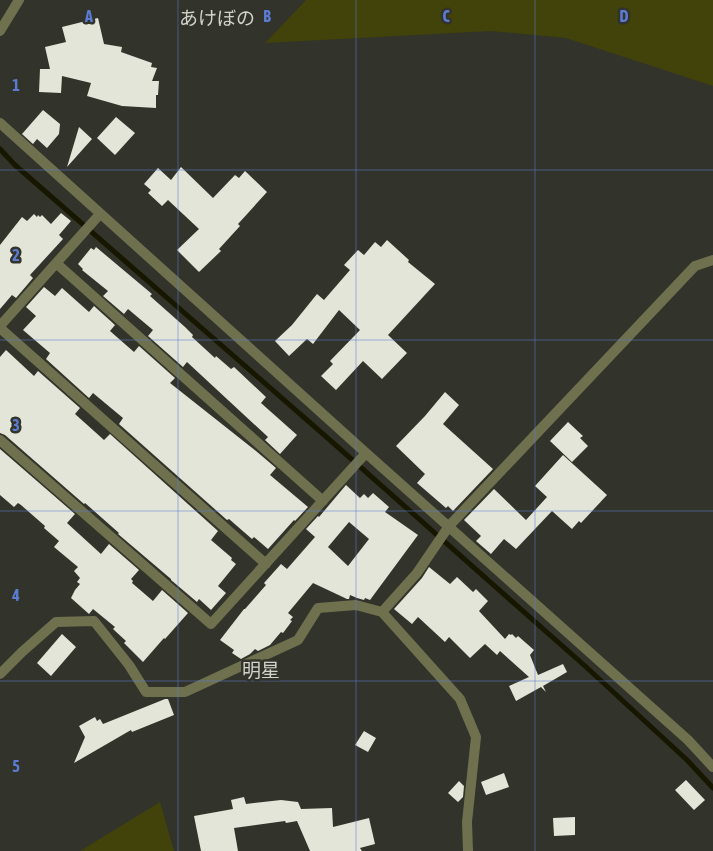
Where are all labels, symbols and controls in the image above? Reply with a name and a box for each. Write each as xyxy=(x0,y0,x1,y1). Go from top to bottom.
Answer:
text: A xyxy=(84,7,93,25)
district label: あけぼの xyxy=(179,7,255,29)
text: B xyxy=(263,7,271,25)
text: C xyxy=(442,7,450,25)
text: D xyxy=(620,7,629,25)
text: 1 xyxy=(12,76,20,94)
text: 2 xyxy=(12,246,20,264)
text: 3 xyxy=(12,416,20,434)
text: 4 xyxy=(11,586,20,604)
district label: 明星 xyxy=(242,659,280,681)
text: 5 xyxy=(12,757,20,775)

